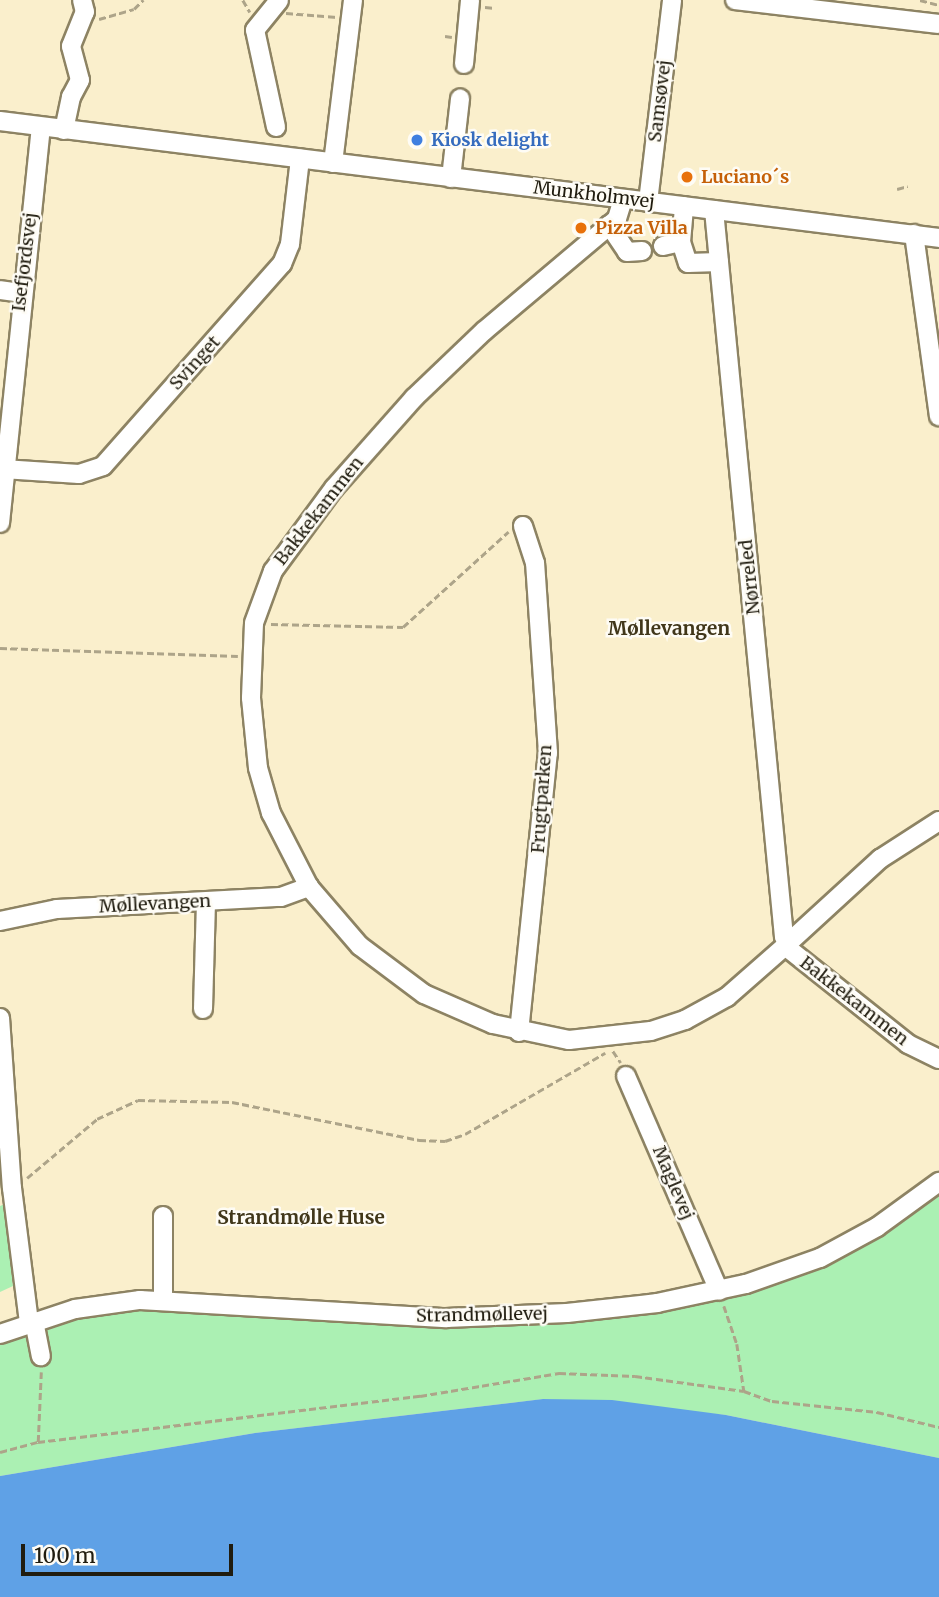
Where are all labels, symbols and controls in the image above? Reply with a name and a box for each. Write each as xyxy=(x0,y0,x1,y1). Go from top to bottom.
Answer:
street label: Samsøvej xyxy=(644,59,676,143)
place label: Kiosk delight xyxy=(431,129,549,151)
marker: Kiosk delight xyxy=(409,132,425,148)
place label: Luciano´s xyxy=(701,166,789,188)
marker: Luciano´s xyxy=(679,169,695,185)
street label: Munkholmvej xyxy=(532,177,656,213)
street label: Isefjordsvej xyxy=(8,211,42,313)
place label: Pizza Villa xyxy=(595,217,688,239)
marker: Pizza Villa xyxy=(573,220,589,236)
street label: Svinget xyxy=(165,332,225,394)
street label: Bakkekammen xyxy=(270,452,368,570)
street label: Nørreled xyxy=(735,538,765,616)
district label: Møllevangen xyxy=(608,618,730,640)
street label: Frugtparken xyxy=(527,744,557,854)
street label: Møllevangen xyxy=(98,890,212,918)
street label: Bakkekammen xyxy=(795,952,913,1050)
street label: Maglevej xyxy=(648,1143,698,1223)
district label: Strandmølle Huse xyxy=(217,1207,385,1229)
street label: Strandmøllevej xyxy=(416,1303,548,1327)
scale bar xyxy=(24,1530,236,1574)
text: 100 m xyxy=(34,1542,96,1569)

